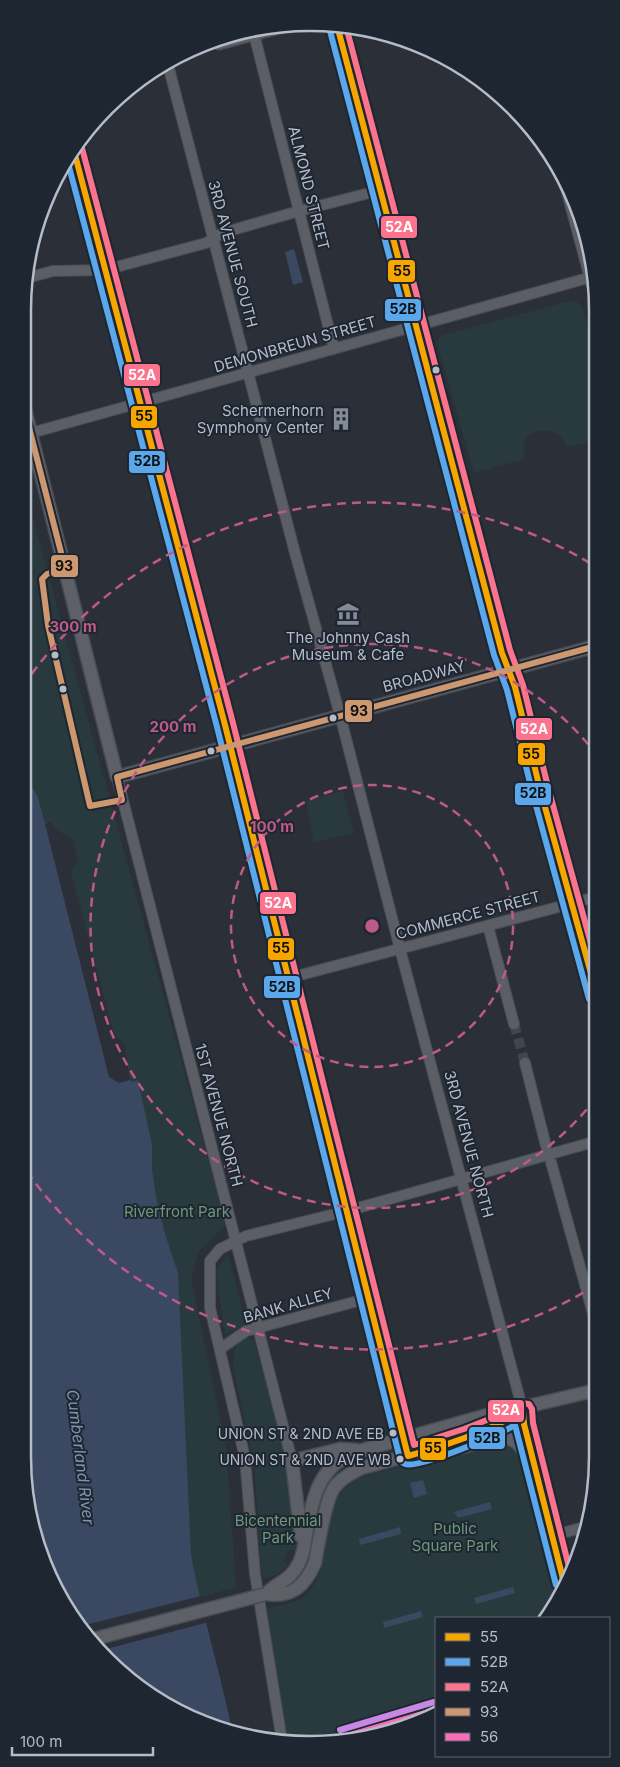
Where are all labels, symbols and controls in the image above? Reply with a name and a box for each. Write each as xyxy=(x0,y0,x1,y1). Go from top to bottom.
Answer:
street label: ALMOND STREET xyxy=(284,124,334,252)
street label: 3RD AVENUE SOUTH xyxy=(204,178,262,330)
line badge: 52A xyxy=(380,215,418,239)
text: 52A xyxy=(385,218,414,235)
line badge: 55 xyxy=(387,259,416,283)
text: 55 xyxy=(393,262,411,279)
line badge: 52B xyxy=(384,298,422,322)
text: 52B xyxy=(389,300,417,317)
street label: DEMONBREUN STREET xyxy=(212,312,378,376)
line badge: 52A xyxy=(123,363,161,387)
unlabelled marker xyxy=(431,365,441,375)
text: 52A xyxy=(128,366,157,383)
place label: Schermerhorn Symphony Center xyxy=(197,401,324,437)
line badge: 55 xyxy=(130,405,158,429)
building icon: Schermerhorn Symphony Center xyxy=(328,406,354,432)
text: 55 xyxy=(135,407,153,424)
line badge: 52B xyxy=(128,450,166,474)
text: 52B xyxy=(133,452,161,469)
line badge: 93 xyxy=(50,554,79,578)
text: 93 xyxy=(55,557,73,574)
museum icon: The Johnny Cash Museum & Cafe xyxy=(335,601,361,627)
text: 300 m xyxy=(49,617,97,636)
place label: The Johnny Cash Museum & Cafe xyxy=(286,628,410,664)
unlabelled marker xyxy=(50,650,60,660)
street label: BROADWAY xyxy=(381,656,467,696)
unlabelled marker xyxy=(58,684,68,694)
line badge: 93 xyxy=(344,699,373,723)
text: 93 xyxy=(350,702,368,719)
unlabelled marker xyxy=(328,713,338,723)
text: 200 m xyxy=(150,717,196,736)
line badge: 52A xyxy=(515,717,553,741)
text: 52A xyxy=(520,720,549,737)
line badge: 55 xyxy=(517,742,546,766)
text: 55 xyxy=(522,745,540,762)
unlabelled marker xyxy=(206,746,216,756)
line badge: 52B xyxy=(514,782,552,806)
text: 52B xyxy=(519,784,547,801)
text: 100 m xyxy=(250,817,294,836)
street label: COMMERCE STREET xyxy=(394,887,542,943)
line badge: 52A xyxy=(259,891,297,915)
text: 52A xyxy=(264,894,293,911)
centre of rings xyxy=(363,917,381,935)
line badge: 55 xyxy=(267,937,295,961)
text: 55 xyxy=(272,939,290,956)
line badge: 52B xyxy=(263,975,301,999)
text: 52B xyxy=(268,978,296,995)
street label: 1ST AVENUE NORTH xyxy=(191,1041,247,1189)
street label: 3RD AVENUE NORTH xyxy=(440,1068,498,1220)
park label: Riverfront Park xyxy=(124,1202,231,1221)
street label: BANK ALLEY xyxy=(241,1283,335,1327)
water label: Cumberland River xyxy=(63,1388,99,1527)
line badge: 52A xyxy=(487,1399,525,1423)
text: 52A xyxy=(492,1401,521,1418)
place label: UNION ST & 2ND AVE EB xyxy=(218,1425,384,1442)
line badge: 52B xyxy=(468,1426,506,1450)
marker: UNION ST & 2ND AVE EB xyxy=(388,1428,398,1438)
text: 52B xyxy=(473,1429,501,1446)
line badge: 55 xyxy=(419,1437,447,1461)
text: 55 xyxy=(424,1439,442,1456)
place label: UNION ST & 2ND AVE WB xyxy=(219,1451,391,1468)
marker: UNION ST & 2ND AVE WB xyxy=(395,1454,405,1464)
park label: Bicentennial Park xyxy=(235,1511,321,1547)
park label: Public Square Park xyxy=(412,1519,499,1555)
legend xyxy=(435,1617,610,1757)
text: 55 xyxy=(480,1627,498,1646)
text: 52B xyxy=(480,1652,508,1671)
text: 52A xyxy=(480,1677,509,1696)
text: 93 xyxy=(480,1702,499,1721)
scale bar xyxy=(12,1724,154,1756)
text: 56 xyxy=(480,1727,498,1746)
text: 100 m xyxy=(20,1732,62,1751)

